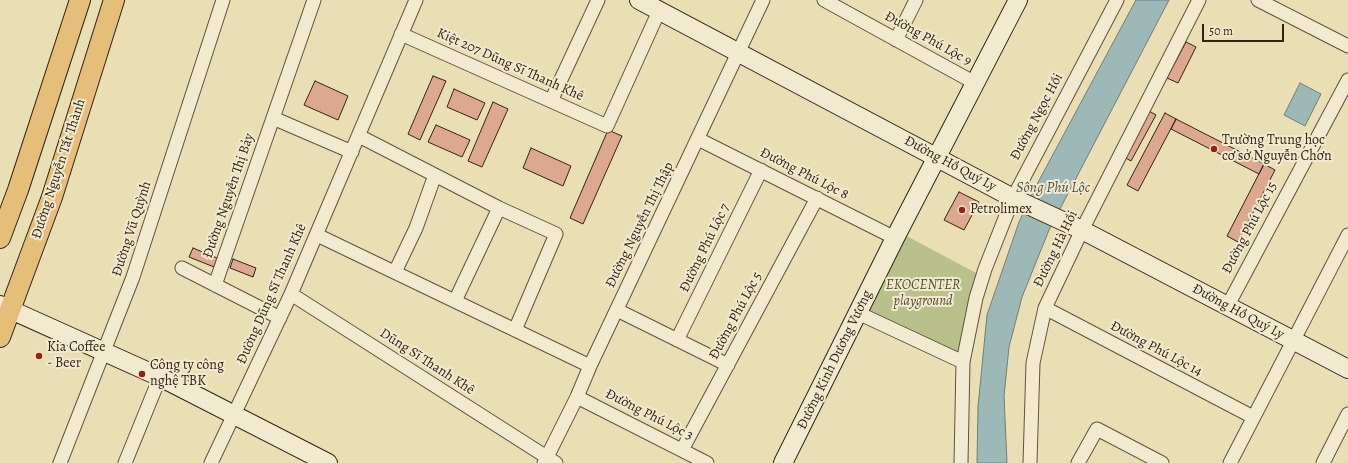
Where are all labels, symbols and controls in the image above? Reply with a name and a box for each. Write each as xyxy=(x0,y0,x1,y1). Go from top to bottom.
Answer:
street label: Đường Phú Lộc 9 xyxy=(881,8,975,70)
scale bar xyxy=(1204,16,1286,42)
text: 50 m xyxy=(1209,23,1233,39)
street label: Kiệt 207 Dũng Sĩ Thanh Khê xyxy=(434,25,586,105)
street label: Đường Ngọc Hồi xyxy=(1007,71,1067,163)
street label: Đường Nguyễn Tất Thành xyxy=(28,97,90,241)
street label: Đường Nguyễn Thị Bảy xyxy=(200,131,258,261)
street label: Đường Hồ Quý Ly xyxy=(901,133,999,195)
place label: Trường Trung học cơ sở Nguyễn Chơn xyxy=(1222,133,1332,166)
street label: Đường Phú Lộc 8 xyxy=(757,144,851,204)
marker: Trường Trung học cơ sở Nguyễn Chơn xyxy=(1209,144,1219,154)
street label: Đường Nguyễn Thị Thập xyxy=(602,159,678,291)
street label: Đường Vũ Quỳnh xyxy=(109,179,155,279)
water label: Sông Phú Lộc xyxy=(1016,179,1090,197)
street label: Đường Phú Lộc 15 xyxy=(1219,179,1281,277)
street label: Đường Phú Lộc 7 xyxy=(676,201,734,295)
place label: Petrolimex xyxy=(970,202,1032,218)
marker: Petrolimex xyxy=(957,205,967,215)
street label: Đường Hà Hồi xyxy=(1030,208,1082,290)
street label: Đường Dũng Sĩ Thanh Khê xyxy=(233,221,311,367)
street label: Đường Phú Lộc 5 xyxy=(706,269,766,363)
park label: EKOCENTER playground xyxy=(886,278,960,310)
street label: Đường Hồ Quý Ly xyxy=(1189,281,1287,343)
street label: Đường Kinh Dương Vương xyxy=(794,288,876,432)
street label: Đường Phú Lộc 14 xyxy=(1107,318,1205,380)
street label: Dũng Sĩ Thanh Khê xyxy=(376,325,478,399)
place label: Kia Coffee - Beer xyxy=(47,340,106,372)
marker: Kia Coffee - Beer xyxy=(34,351,44,361)
place label: Công ty công nghệ TBK xyxy=(150,358,224,390)
marker: Công ty công nghệ TBK xyxy=(137,369,147,379)
street label: Đường Phú Lộc 3 xyxy=(602,386,696,444)

